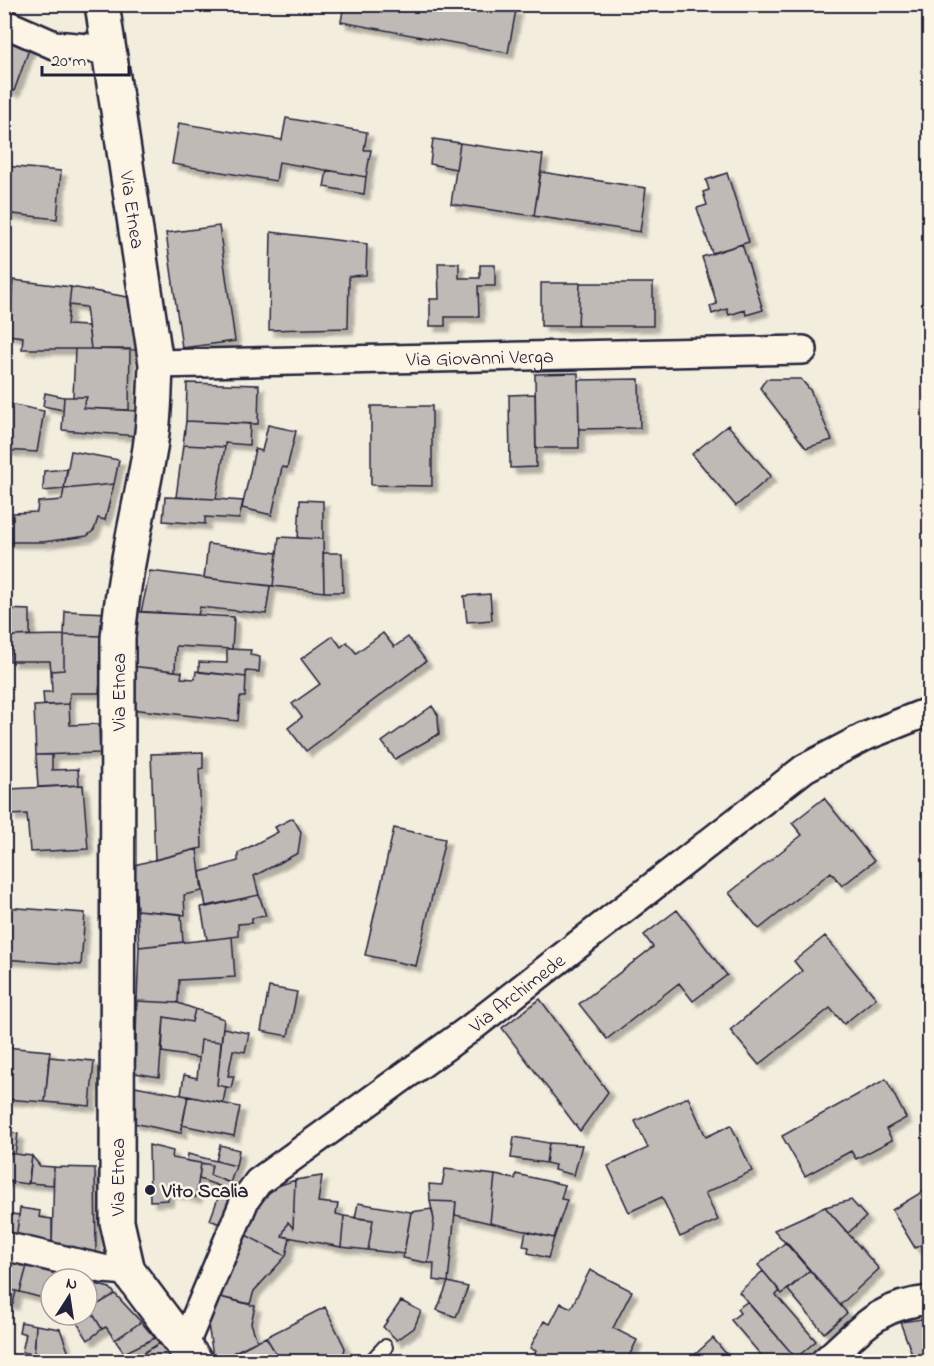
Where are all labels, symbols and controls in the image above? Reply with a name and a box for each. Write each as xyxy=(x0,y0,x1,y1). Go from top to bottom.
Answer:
scale bar xyxy=(42,39,129,77)
text: 20 m xyxy=(51,49,86,75)
street label: Via Etnea xyxy=(110,168,151,251)
street label: Via Giovanni Verga xyxy=(405,343,554,376)
street label: Via Etnea xyxy=(106,653,135,732)
street label: Via Archimede xyxy=(463,948,572,1042)
street label: Via Etnea xyxy=(105,1138,134,1217)
place label: Vito Scalia xyxy=(161,1178,249,1207)
marker: Vito Scalia xyxy=(143,1183,157,1197)
north arrow xyxy=(39,1267,99,1327)
text: N xyxy=(64,1271,80,1297)

